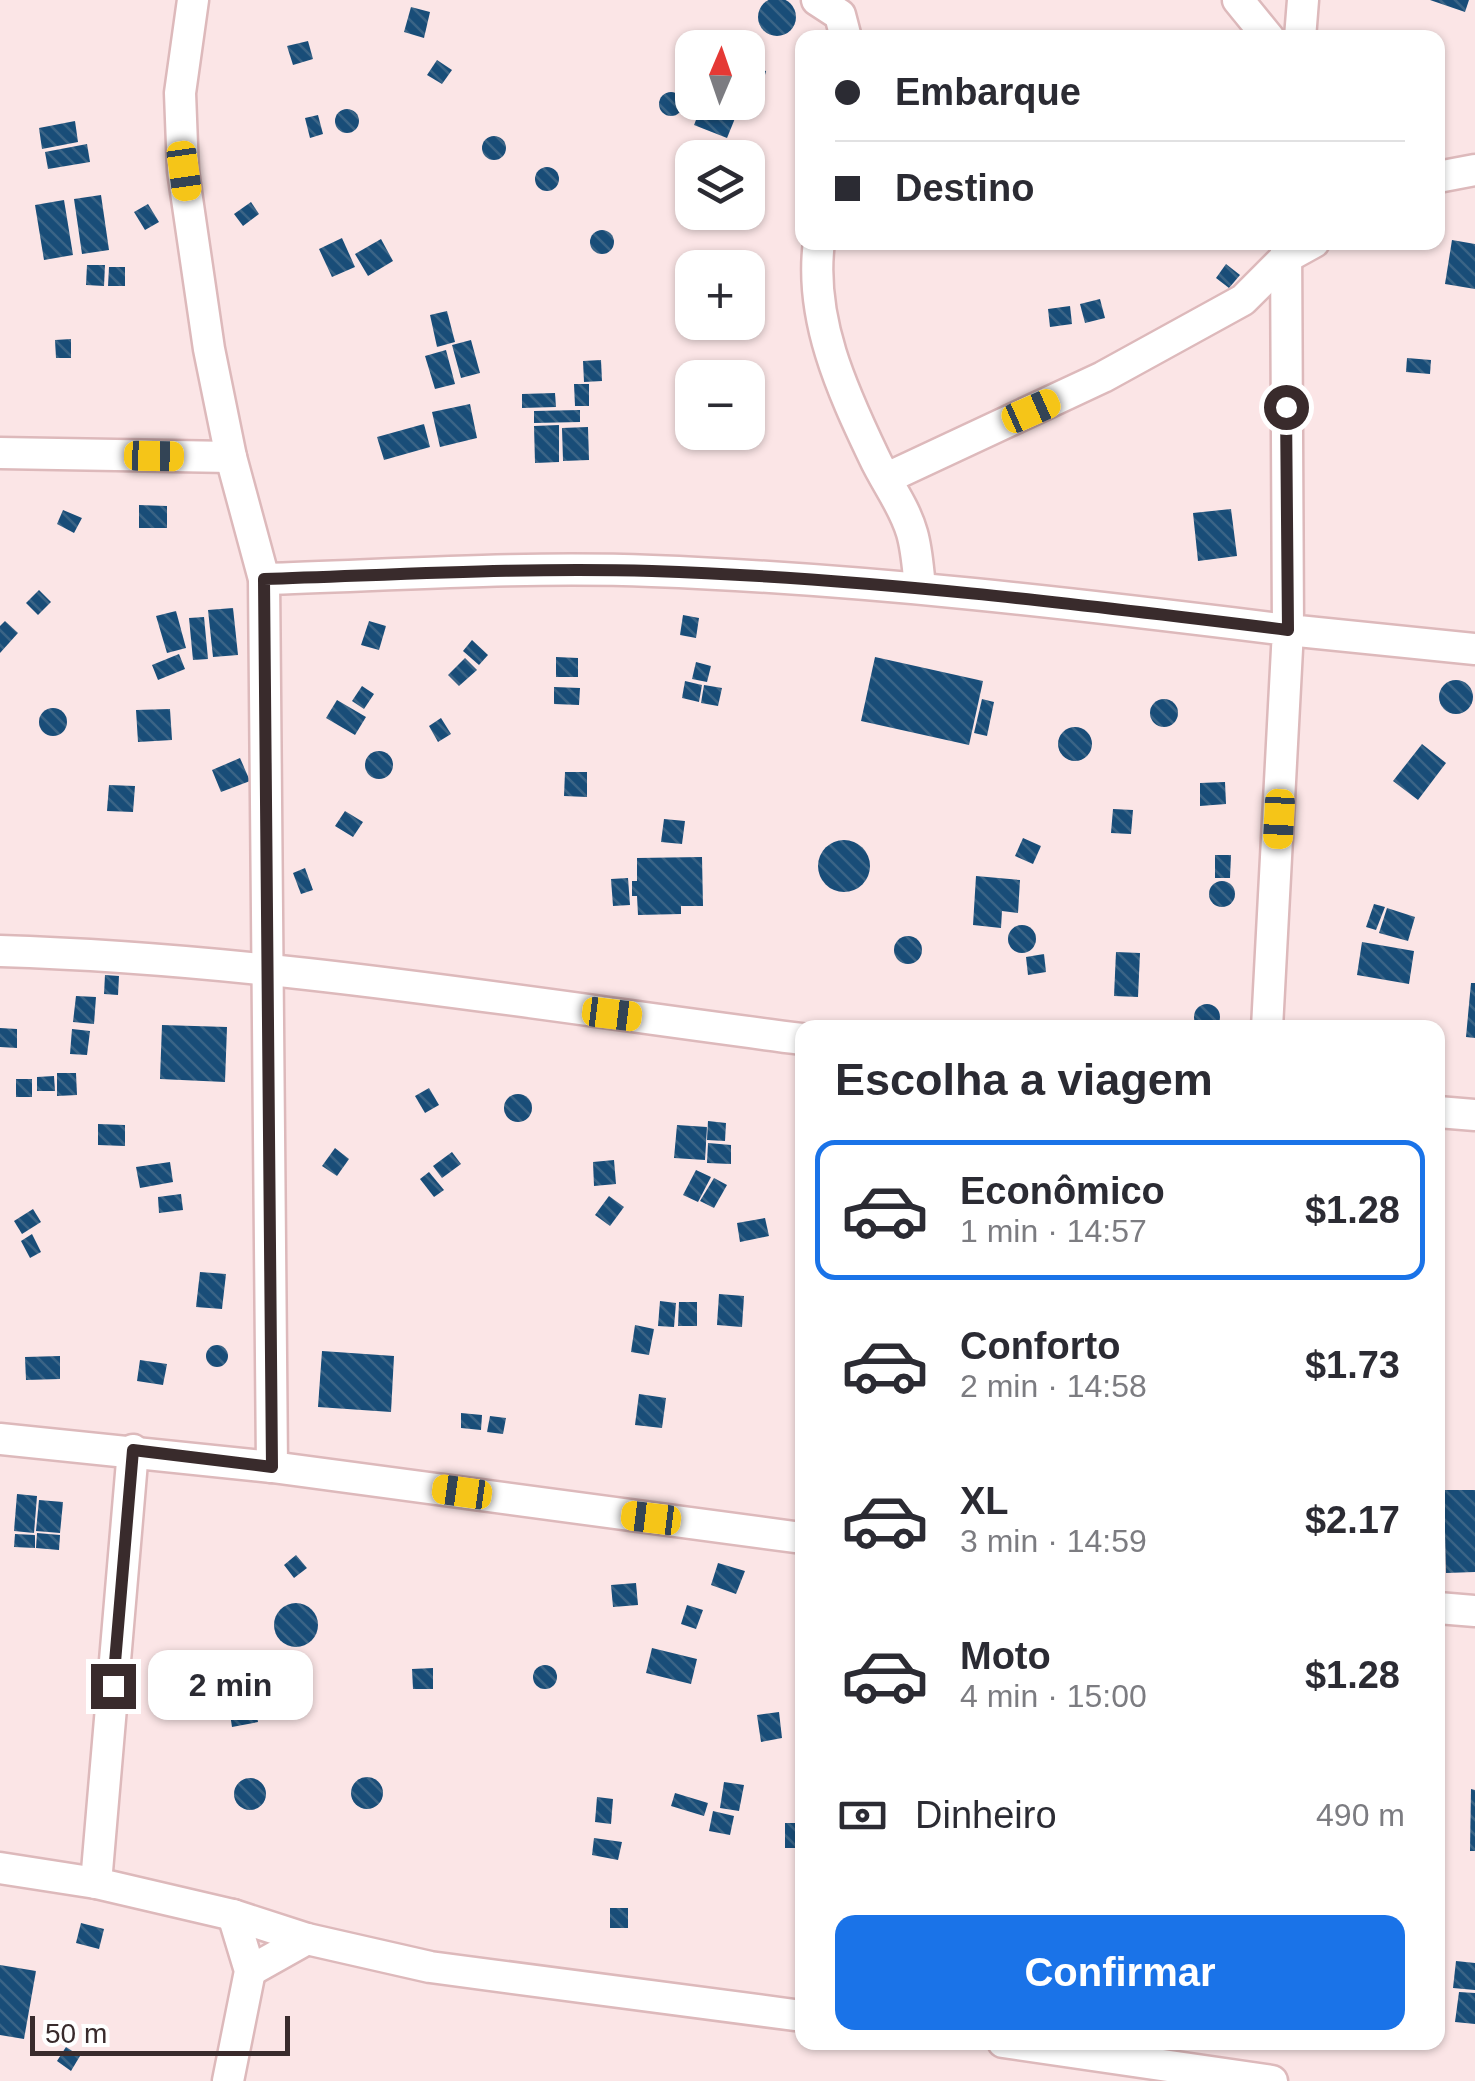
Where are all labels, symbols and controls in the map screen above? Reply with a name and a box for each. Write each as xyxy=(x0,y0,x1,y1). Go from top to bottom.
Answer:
north arrow xyxy=(675,30,765,120)
map controls xyxy=(675,30,765,450)
text: Embarque xyxy=(895,71,1081,113)
car xyxy=(165,139,203,203)
button: layers xyxy=(675,140,765,230)
text: Destino xyxy=(895,167,1034,209)
button: + xyxy=(675,250,765,340)
button: − xyxy=(675,360,765,450)
car xyxy=(997,385,1065,437)
route start xyxy=(1264,385,1309,430)
car xyxy=(124,440,184,472)
car xyxy=(1262,788,1296,850)
car xyxy=(580,995,644,1033)
text: Escolha a viagem xyxy=(835,1054,1213,1105)
icon: car xyxy=(840,1165,930,1255)
text: Econômico xyxy=(960,1170,1165,1212)
text: $1.28 xyxy=(1305,1189,1400,1231)
text: 1 min · 14:57 xyxy=(960,1213,1147,1249)
icon: car xyxy=(840,1320,930,1410)
text: Conforto xyxy=(960,1325,1120,1367)
text: $1.73 xyxy=(1305,1344,1400,1386)
text: 2 min · 14:58 xyxy=(960,1368,1147,1404)
car xyxy=(430,1473,494,1511)
icon: car xyxy=(840,1475,930,1565)
text: XL xyxy=(960,1480,1009,1522)
car xyxy=(619,1499,683,1537)
text: $2.17 xyxy=(1305,1499,1400,1541)
text: 3 min · 14:59 xyxy=(960,1523,1147,1559)
icon: car xyxy=(840,1630,930,1720)
text: Moto xyxy=(960,1635,1051,1677)
callout: 2 min xyxy=(148,1651,313,1721)
text: $1.28 xyxy=(1305,1654,1400,1696)
route end xyxy=(91,1664,136,1709)
text: 2 min xyxy=(189,1667,272,1703)
text: 4 min · 15:00 xyxy=(960,1678,1147,1714)
icon: cash xyxy=(835,1788,890,1843)
text: Dinheiro xyxy=(915,1794,1057,1836)
text: 490 m xyxy=(1316,1797,1405,1833)
button: Confirmar xyxy=(835,1915,1405,2030)
scale bar xyxy=(30,2011,290,2056)
text: 50 m xyxy=(45,2018,107,2049)

